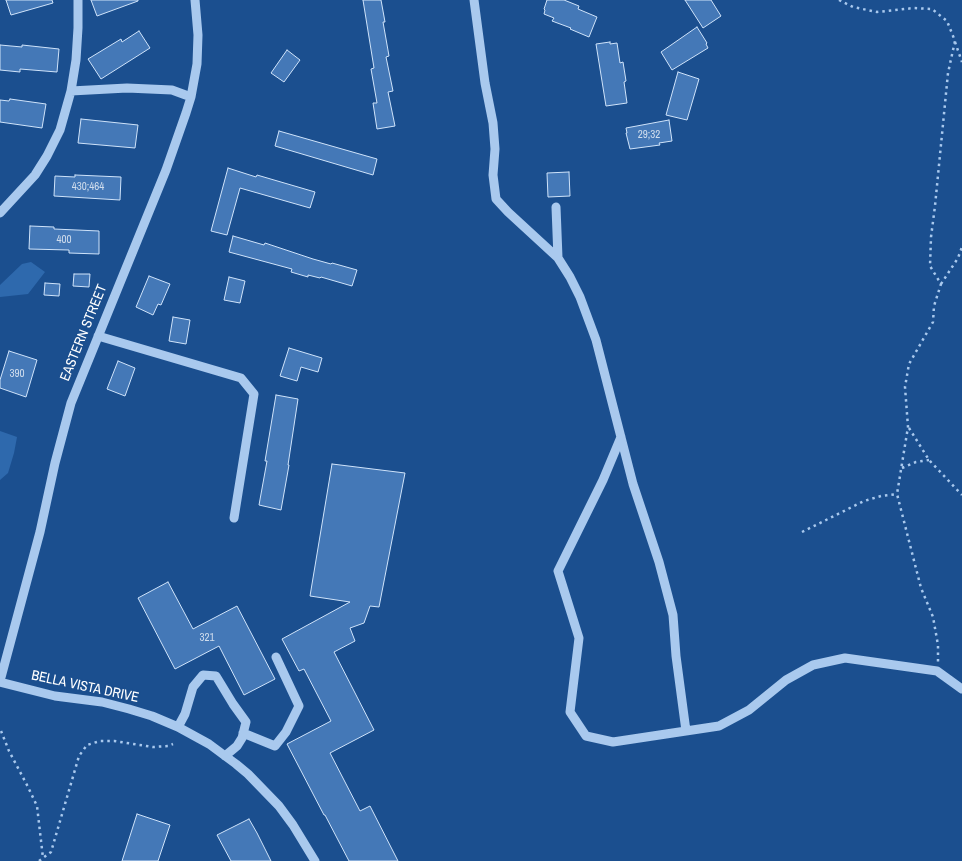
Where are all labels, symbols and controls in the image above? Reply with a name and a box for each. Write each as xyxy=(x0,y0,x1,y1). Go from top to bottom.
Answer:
house number: 29;32 xyxy=(638,128,660,142)
house number: 430;464 xyxy=(72,180,104,194)
house number: 400 xyxy=(56,233,72,247)
street label: EASTERN STREET xyxy=(57,282,111,384)
house number: 390 xyxy=(9,367,25,381)
house number: 321 xyxy=(199,631,215,645)
street label: BELLA VISTA DRIVE xyxy=(30,667,140,707)

